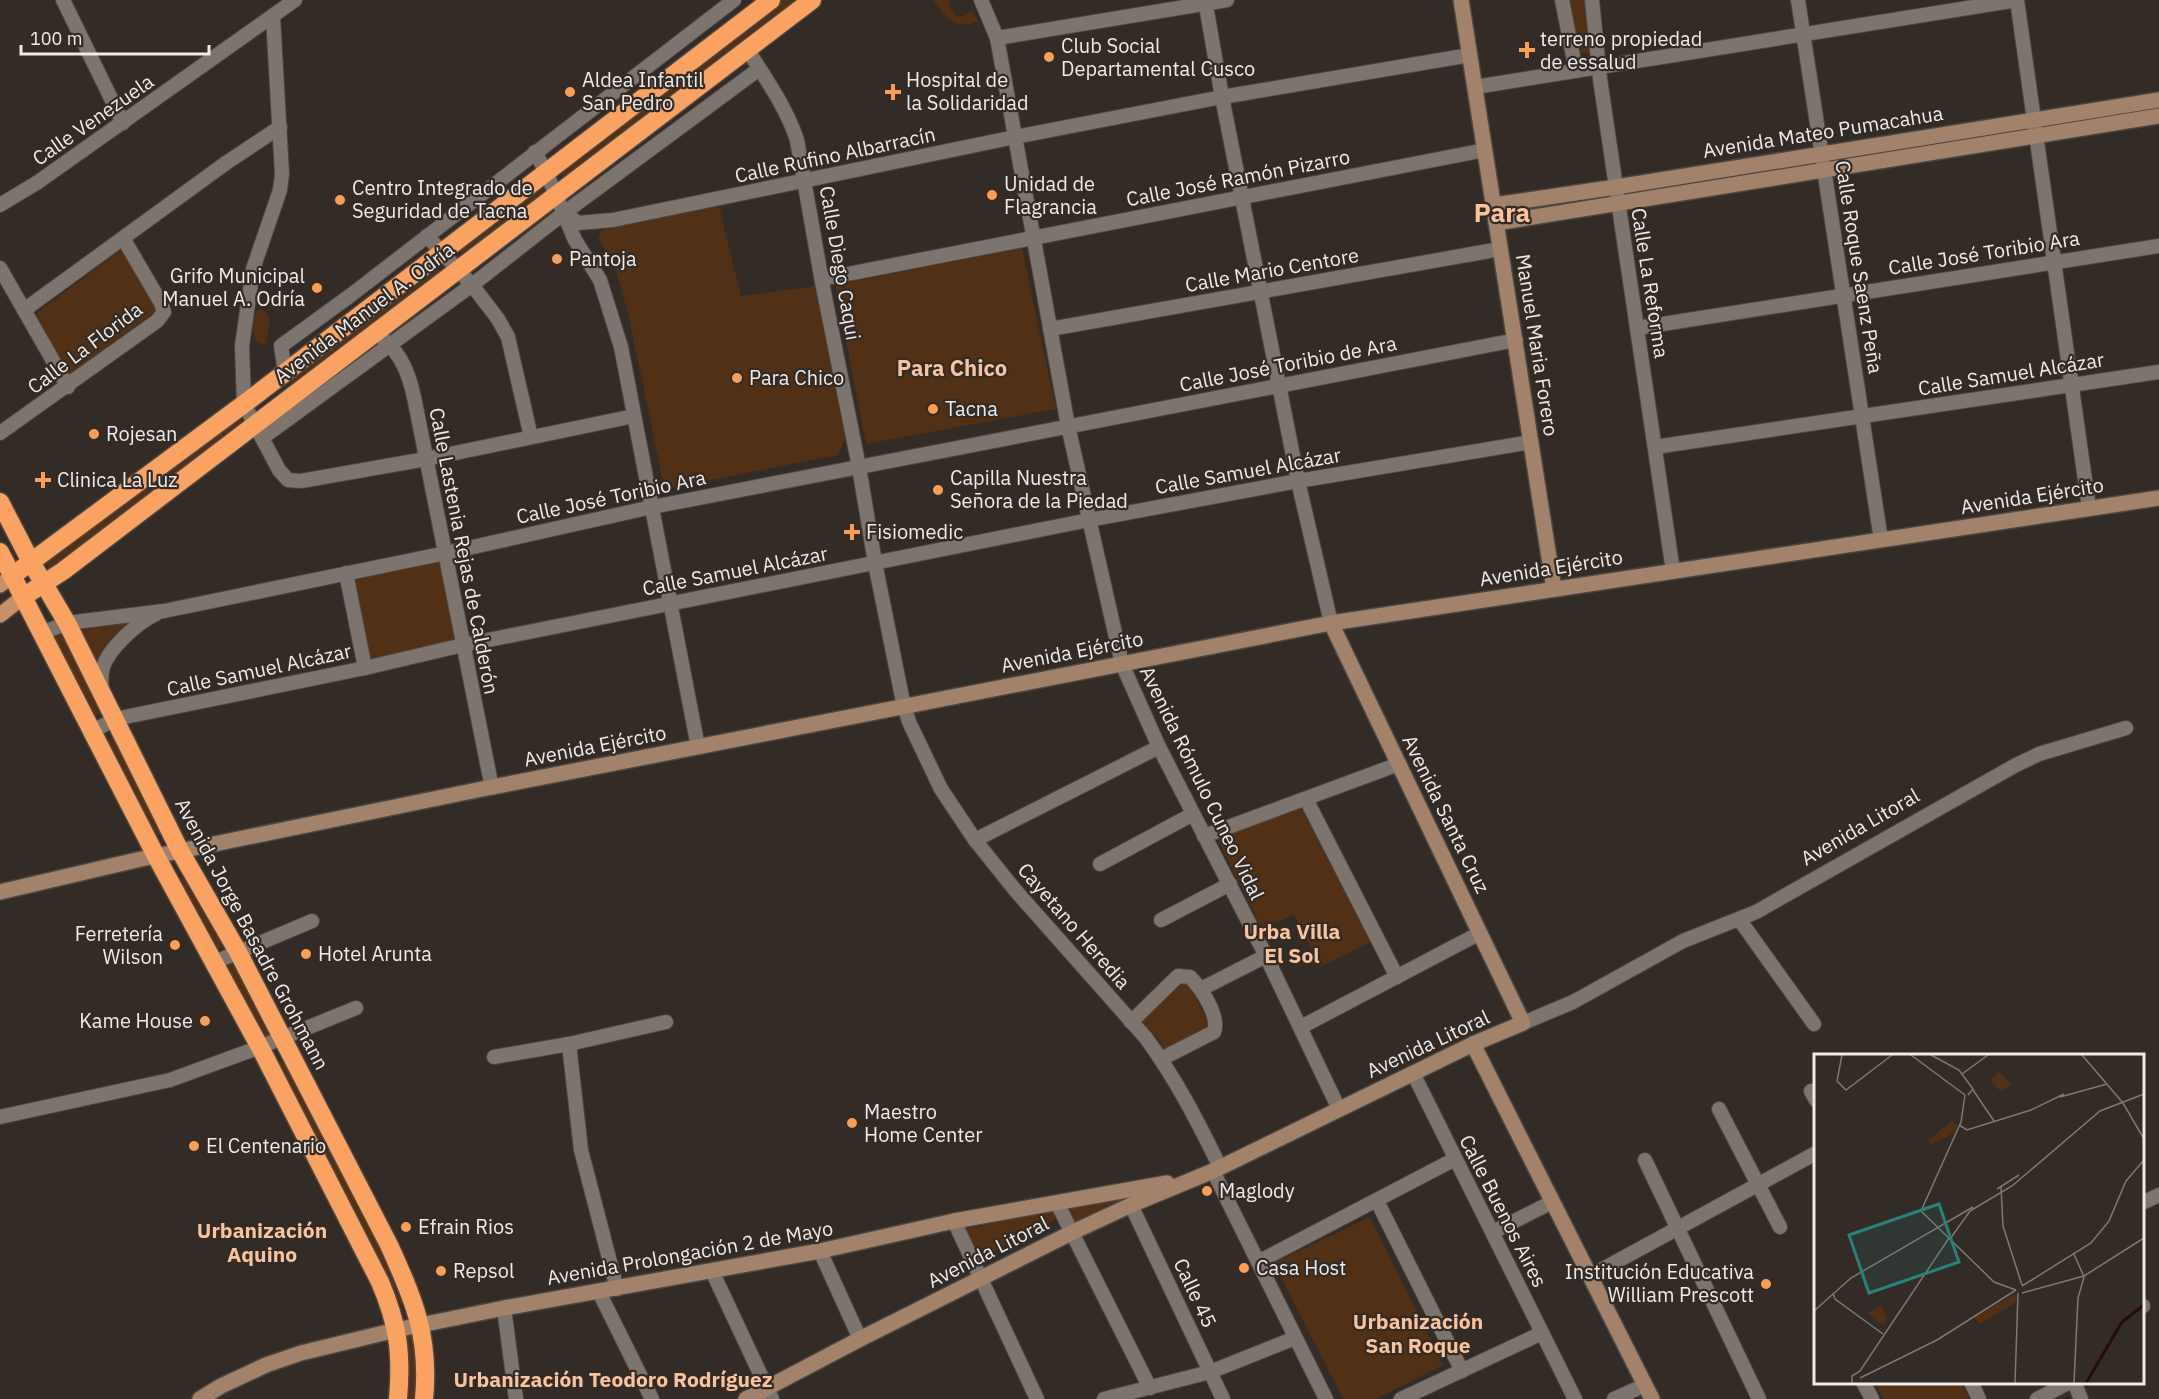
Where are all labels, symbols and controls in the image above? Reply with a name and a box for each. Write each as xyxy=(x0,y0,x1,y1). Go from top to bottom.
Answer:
scale bar xyxy=(21,18,208,56)
place label: terreno propiedad de essalud xyxy=(1540,25,1702,75)
text: 100 m xyxy=(30,27,82,50)
place label: Club Social Departamental Cusco xyxy=(1061,32,1255,82)
marker: terreno propiedad de essalud xyxy=(1518,41,1536,59)
marker: Club Social Departamental Cusco xyxy=(1042,50,1056,64)
place label: Aldea Infantil San Pedro xyxy=(582,66,704,116)
place label: Hospital de la Solidaridad xyxy=(906,66,1029,116)
street label: Calle Venezuela xyxy=(27,68,159,171)
marker: Hospital de la Solidaridad xyxy=(884,83,902,101)
marker: Aldea Infantil San Pedro xyxy=(563,85,577,99)
street label: Avenida Mateo Pumacahua xyxy=(1701,99,1945,164)
street label: Calle Rufino Albarracín xyxy=(732,120,938,189)
street label: Calle José Ramón Pizarro xyxy=(1124,143,1352,212)
street label: Calle Roque Saenz Peña xyxy=(1829,158,1890,376)
place label: Unidad de Flagrancia xyxy=(1004,170,1097,220)
place label: Centro Integrado de Seguridad de Tacna xyxy=(352,174,533,224)
street label: Calle Diego Caqui xyxy=(814,184,867,342)
marker: Unidad de Flagrancia xyxy=(985,188,999,202)
marker: Centro Integrado de Seguridad de Tacna xyxy=(333,193,347,207)
district label: Para xyxy=(1474,195,1530,229)
street label: Calle La Reforma xyxy=(1625,206,1676,360)
street label: Calle José Toribio Ara xyxy=(1886,224,2082,281)
street label: Avenida Manuel A. Odría xyxy=(268,236,460,389)
street label: Calle Mario Centore xyxy=(1183,241,1361,298)
place label: Pantoja xyxy=(569,245,637,272)
marker: Pantoja xyxy=(550,252,564,266)
street label: Manuel Maria Forero xyxy=(1510,252,1565,438)
place label: Grifo Municipal Manuel A. Odría xyxy=(162,262,305,312)
marker: Grifo Municipal Manuel A. Odría xyxy=(310,281,324,295)
street label: Calle La Florida xyxy=(22,295,148,400)
street label: Calle José Toribio de Ara xyxy=(1177,329,1399,398)
street label: Calle Samuel Alcázar xyxy=(1916,345,2106,402)
district label: Para Chico xyxy=(897,353,1007,382)
place label: Para Chico xyxy=(749,364,844,391)
marker: Para Chico xyxy=(730,371,744,385)
place label: Tacna xyxy=(945,395,998,422)
marker: Tacna xyxy=(926,402,940,416)
street label: Calle Lastenia Rejas de Calderón xyxy=(423,405,506,696)
place label: Rojesan xyxy=(106,420,177,447)
marker: Rojesan xyxy=(87,427,101,441)
street label: Calle Samuel Alcázar xyxy=(1153,441,1343,500)
street label: Calle José Toribio Ara xyxy=(514,463,709,530)
place label: Capilla Nuestra Señora de la Piedad xyxy=(950,464,1128,514)
place label: Clinica La Luz xyxy=(57,466,178,493)
marker: Clinica La Luz xyxy=(34,471,52,489)
street label: Avenida Ejército xyxy=(1958,471,2105,520)
marker: Capilla Nuestra Señora de la Piedad xyxy=(931,483,945,497)
place label: Fisiomedic xyxy=(866,518,963,545)
marker: Fisiomedic xyxy=(843,523,861,541)
street label: Calle Samuel Alcázar xyxy=(640,539,830,602)
street label: Avenida Ejército xyxy=(1477,543,1624,592)
street label: Avenida Ejército xyxy=(998,624,1145,679)
street label: Calle Samuel Alcázar xyxy=(164,637,354,702)
street label: Avenida Rómulo Cuneo Vidal xyxy=(1134,661,1271,904)
street label: Avenida Ejército xyxy=(521,718,668,773)
street label: Avenida Santa Cruz xyxy=(1396,730,1496,897)
street label: Avenida Litoral xyxy=(1795,782,1924,872)
street label: Avenida Jorge Basadre Grohmann xyxy=(169,793,336,1074)
street label: Cayetano Heredia xyxy=(1012,857,1137,995)
district label: Urba Villa El Sol xyxy=(1244,917,1340,969)
place label: Ferretería Wilson xyxy=(75,920,163,970)
marker: Ferretería Wilson xyxy=(168,938,182,952)
place label: Hotel Arunta xyxy=(318,940,432,967)
marker: Hotel Arunta xyxy=(299,947,313,961)
street label: Avenida Litoral xyxy=(1362,1003,1494,1084)
place label: Kame House xyxy=(79,1007,193,1034)
marker: Kame House xyxy=(198,1014,212,1028)
inset map xyxy=(1814,1054,2144,1384)
place label: Maestro Home Center xyxy=(864,1098,983,1148)
marker: Maestro Home Center xyxy=(845,1116,859,1130)
street label: Calle Buenos Aires xyxy=(1453,1130,1554,1292)
place label: El Centenario xyxy=(206,1132,326,1159)
marker: El Centenario xyxy=(187,1139,201,1153)
place label: Maglody xyxy=(1219,1177,1295,1204)
marker: Maglody xyxy=(1200,1184,1214,1198)
street label: Avenida Litoral xyxy=(922,1209,1053,1294)
place label: Efrain Rios xyxy=(418,1213,514,1240)
street label: Avenida Prolongación 2 de Mayo xyxy=(545,1214,835,1291)
district label: Urbanización Aquino xyxy=(197,1216,327,1268)
marker: Efrain Rios xyxy=(399,1220,413,1234)
street label: Calle 45 xyxy=(1168,1254,1223,1332)
place label: Casa Host xyxy=(1256,1254,1346,1281)
place label: Repsol xyxy=(453,1257,514,1284)
place label: Institución Educativa William Prescott xyxy=(1565,1258,1754,1308)
marker: Casa Host xyxy=(1237,1261,1251,1275)
marker: Repsol xyxy=(434,1264,448,1278)
marker: Institución Educativa William Prescott xyxy=(1759,1277,1773,1291)
district label: Urbanización San Roque xyxy=(1353,1307,1483,1359)
district label: Urbanización Teodoro Rodríguez xyxy=(453,1365,773,1393)

